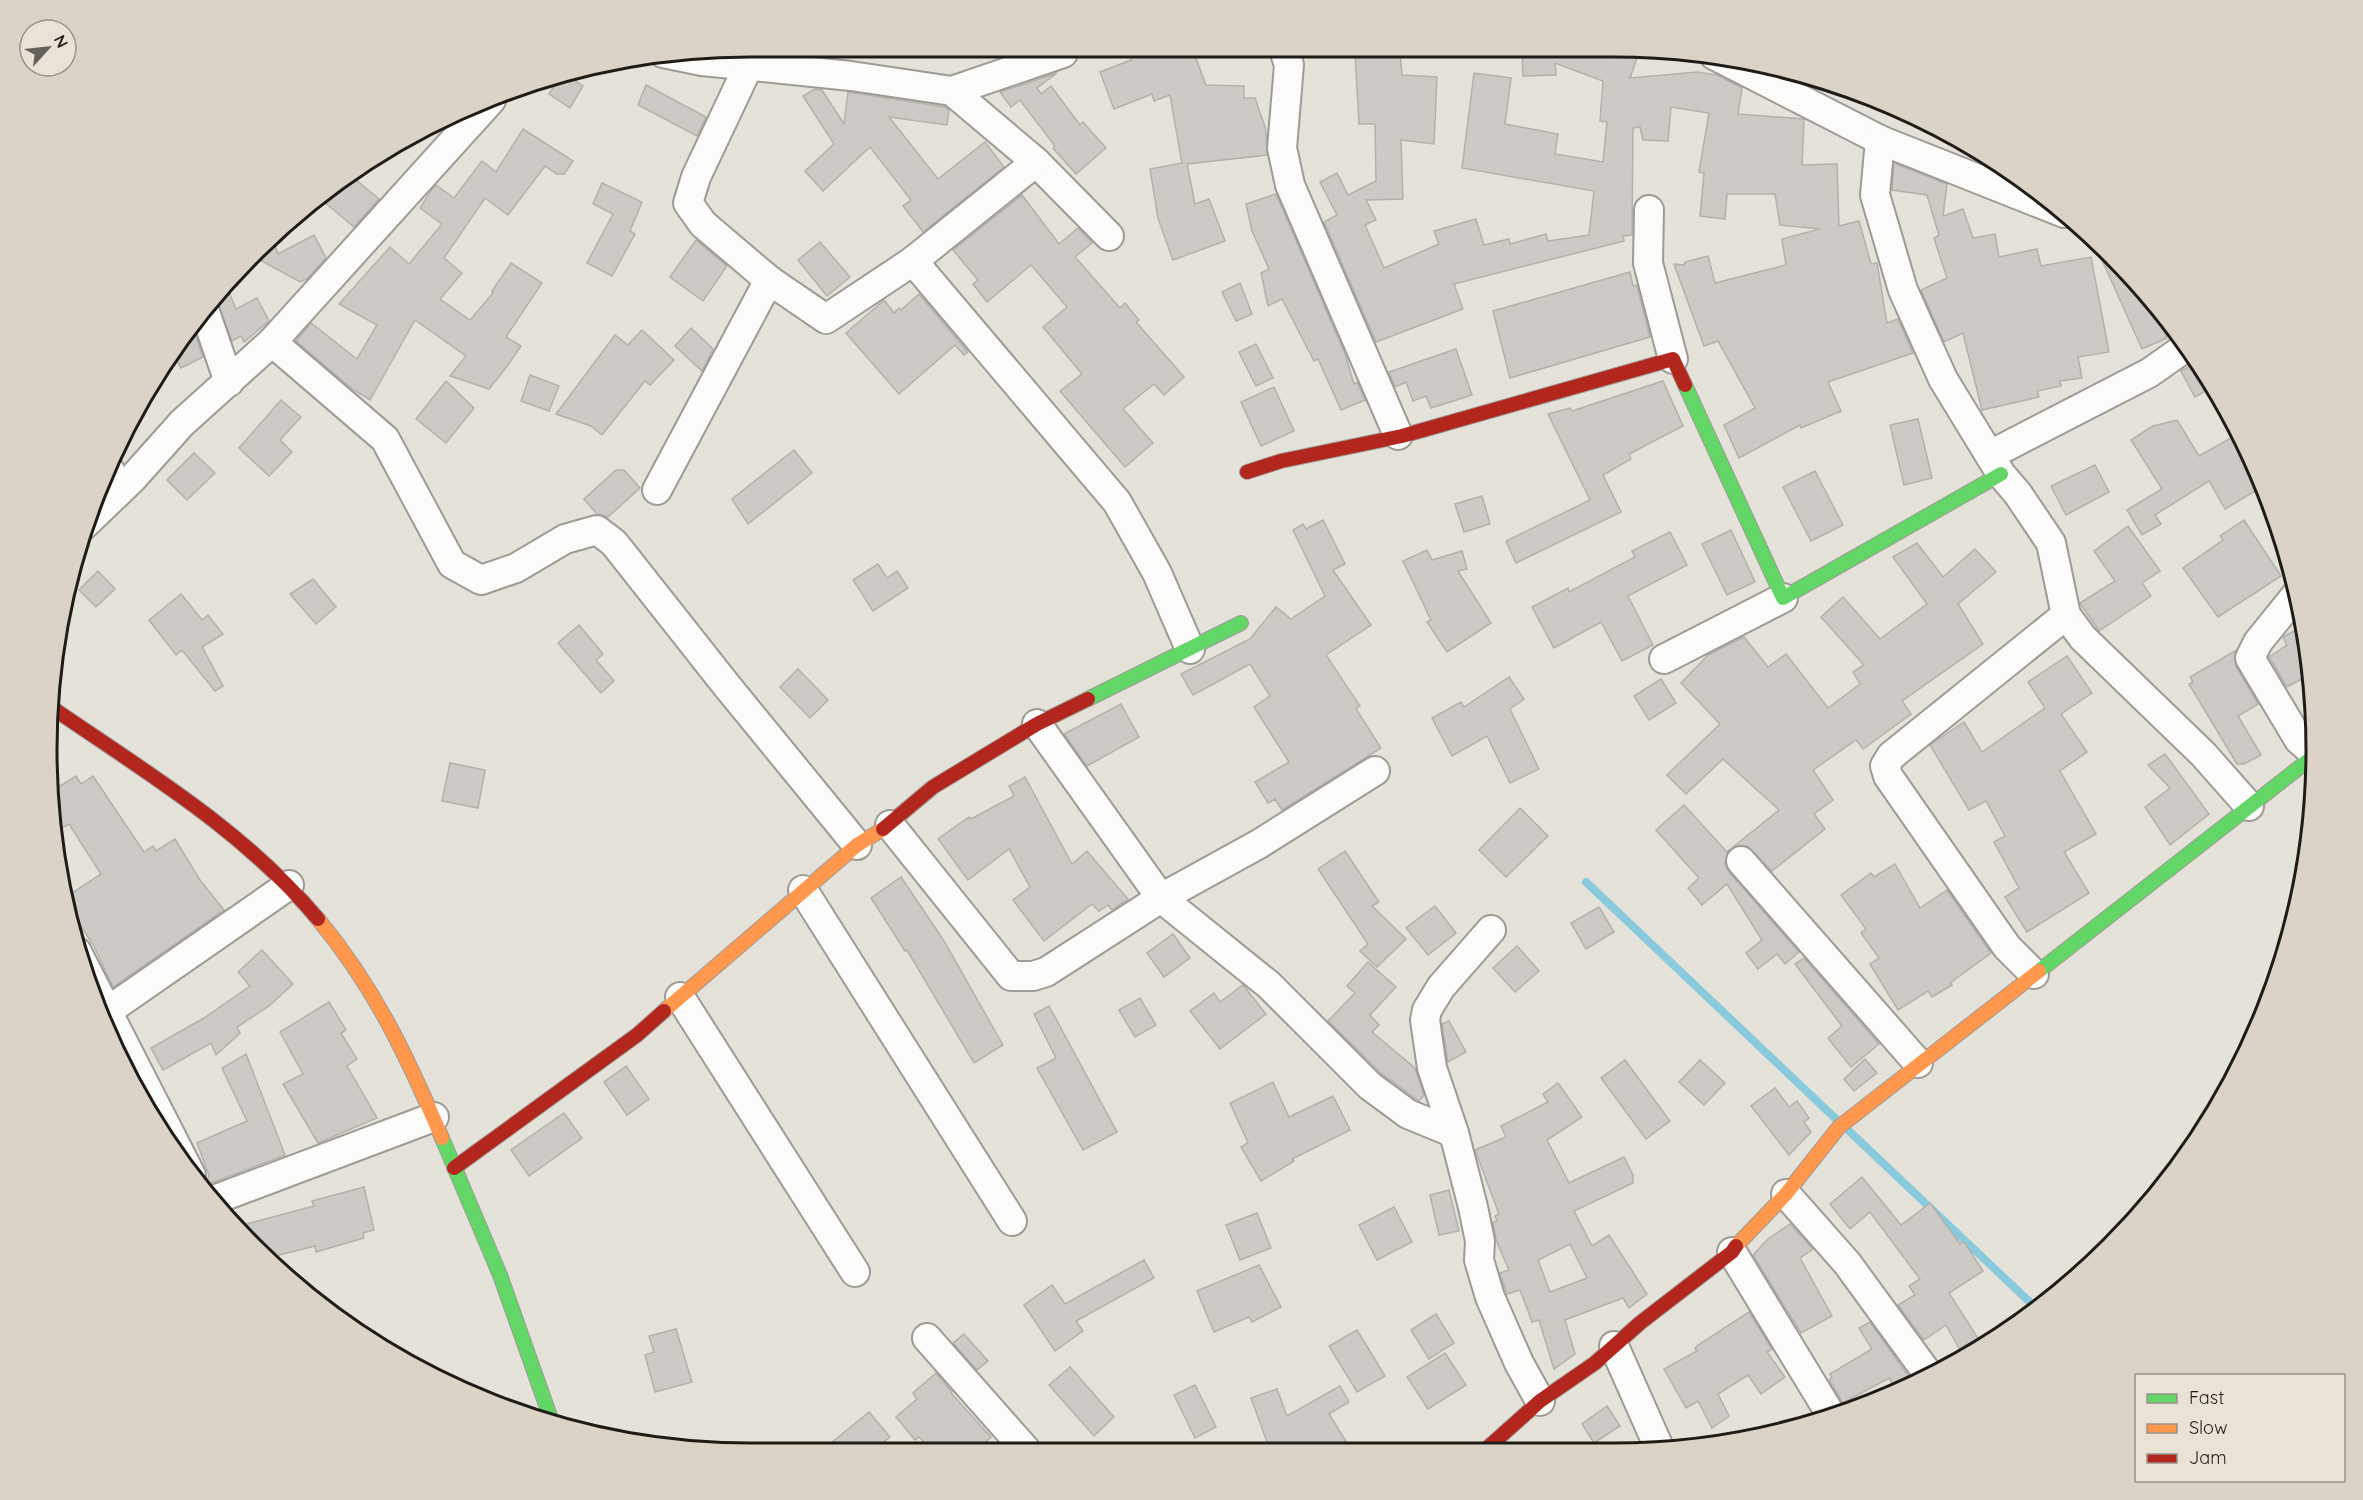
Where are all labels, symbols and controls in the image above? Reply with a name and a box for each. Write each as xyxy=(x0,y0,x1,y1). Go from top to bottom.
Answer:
north arrow xyxy=(18,18,78,78)
text: N xyxy=(50,31,73,51)
legend xyxy=(2135,1374,2345,1482)
text: Fast xyxy=(2189,1386,2224,1409)
text: Slow xyxy=(2189,1416,2227,1439)
text: Jam xyxy=(2189,1446,2227,1469)

